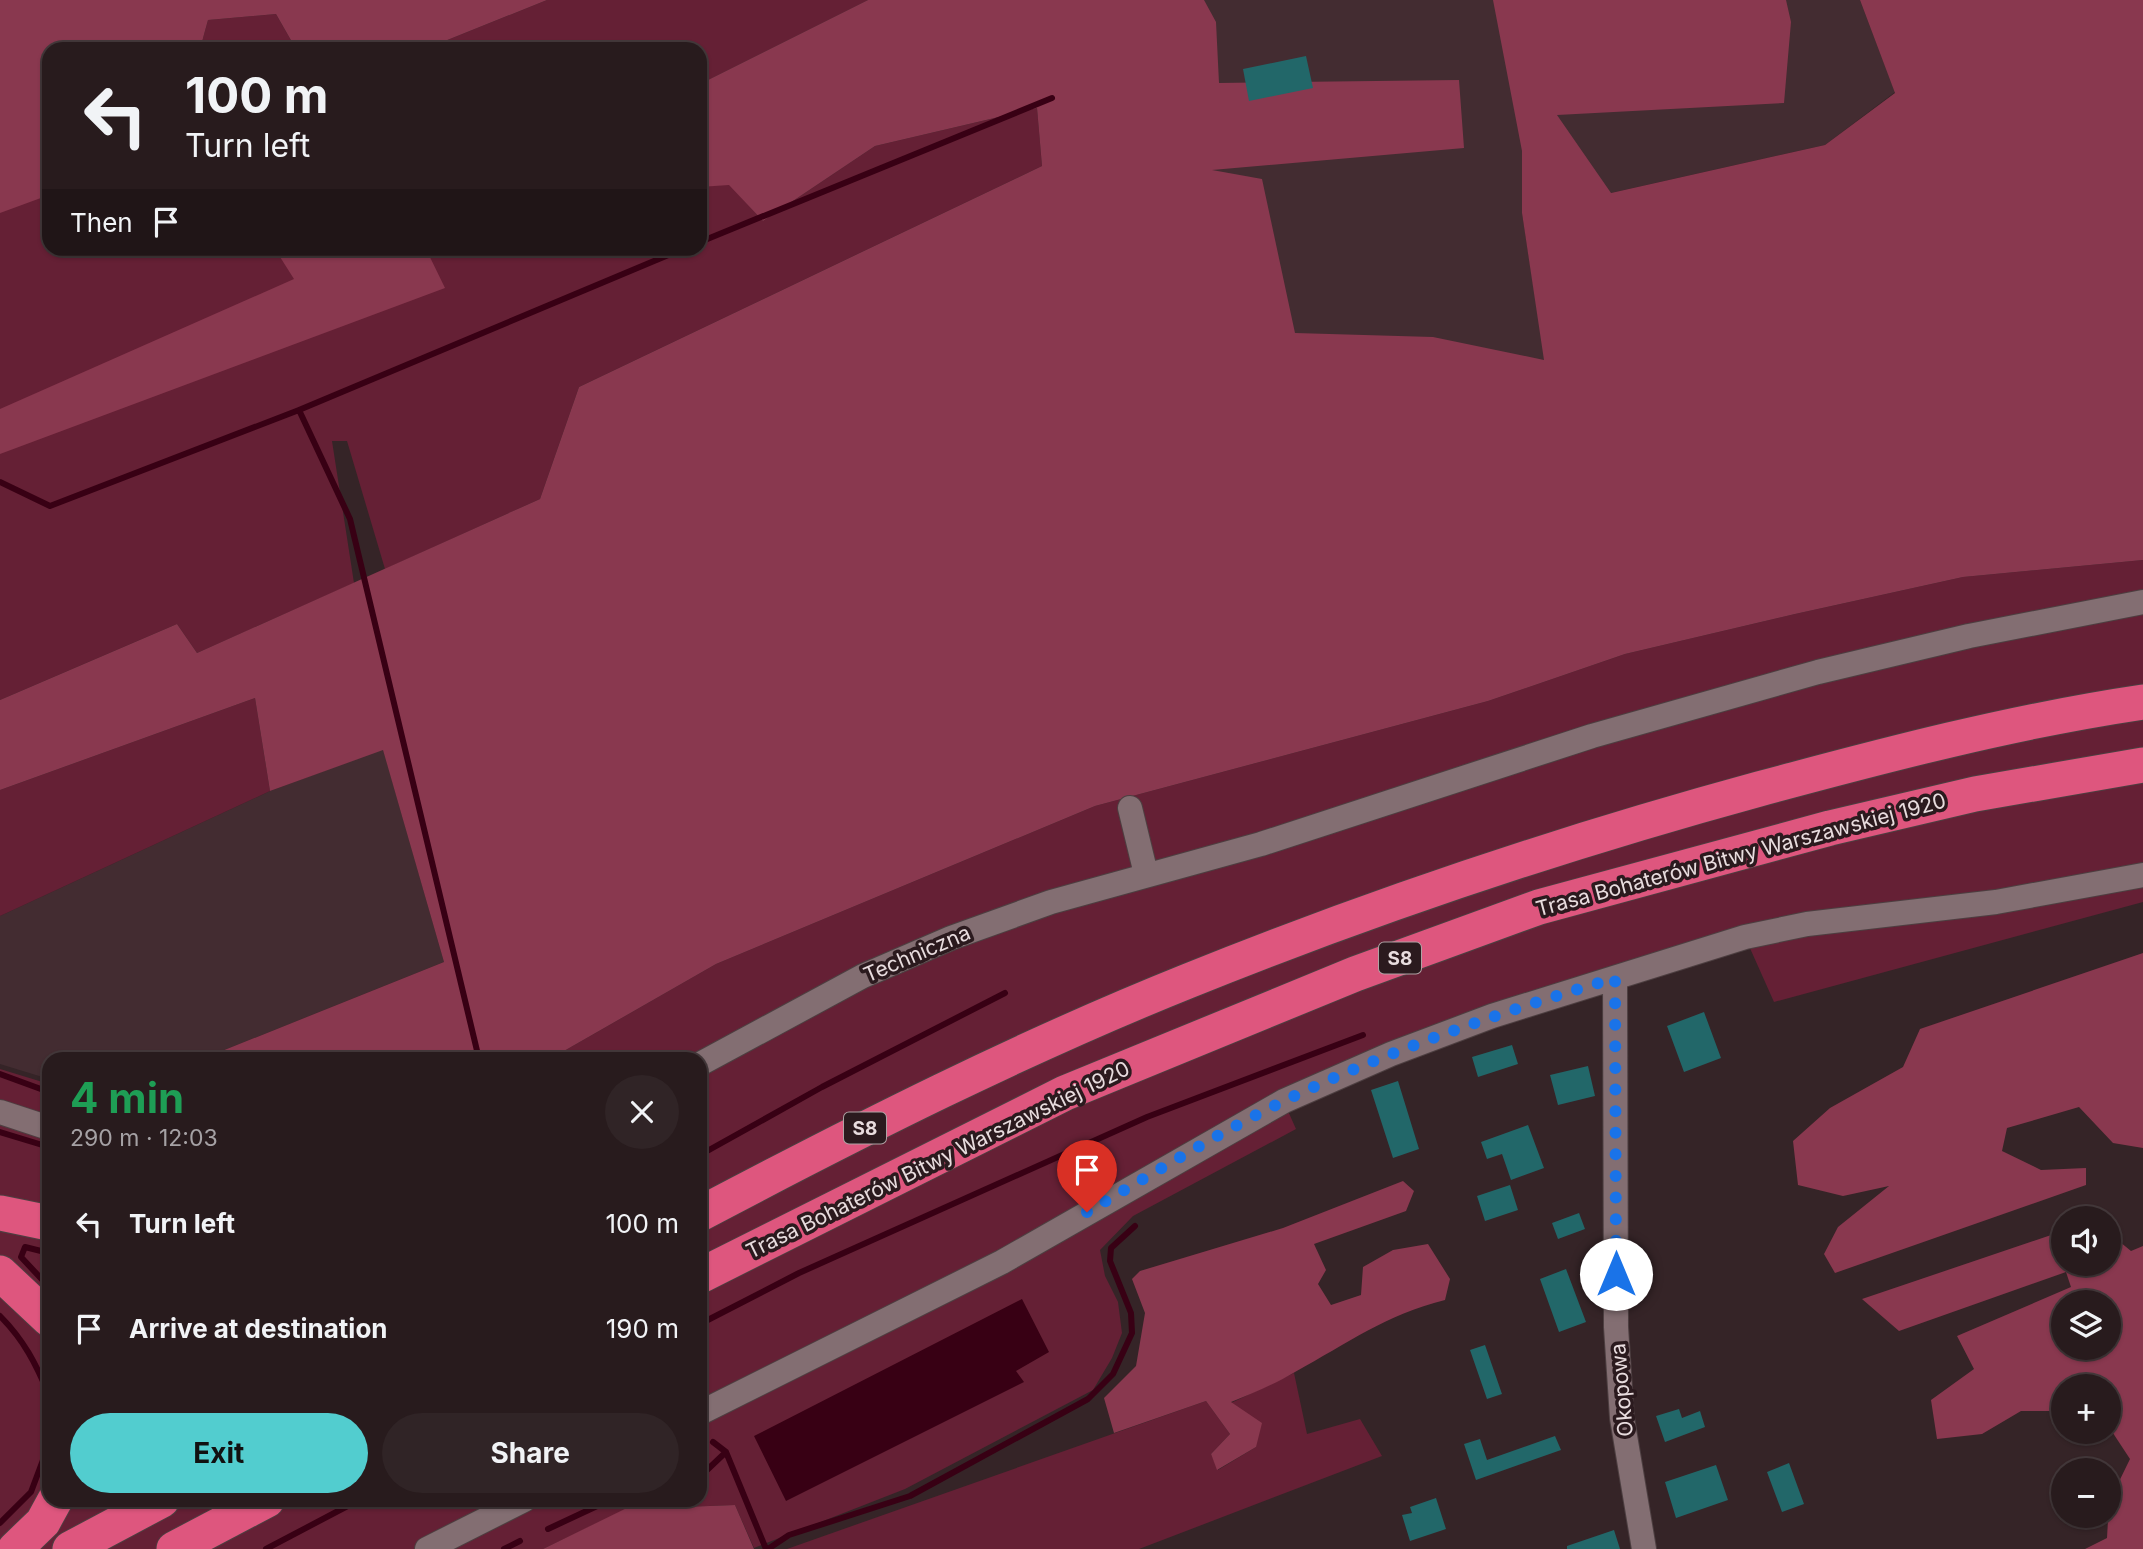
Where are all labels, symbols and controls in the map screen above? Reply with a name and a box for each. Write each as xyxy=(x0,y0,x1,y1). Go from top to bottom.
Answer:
text: 100 m xyxy=(185,66,329,125)
icon: left xyxy=(70,70,161,161)
text: Turn left xyxy=(185,126,310,165)
icon: arrive xyxy=(147,203,185,241)
text: Then xyxy=(70,207,133,238)
street label: Trasa Bohaterów Bitwy Warszawskiej 1920 xyxy=(1533,788,1949,921)
street label: Techniczna xyxy=(860,920,974,987)
road number: S8 xyxy=(1379,942,1421,974)
street label: Trasa Bohaterów Bitwy Warszawskiej 1920 xyxy=(742,1055,1134,1264)
text: 4 min xyxy=(70,1072,184,1123)
button: close xyxy=(605,1075,679,1149)
road number: S8 xyxy=(844,1112,886,1144)
text: 290 m · 12:03 xyxy=(70,1124,218,1152)
pin xyxy=(1057,1140,1117,1212)
icon: arrive xyxy=(1068,1151,1106,1189)
icon: left xyxy=(70,1205,108,1243)
map controls xyxy=(2051,1206,2121,1528)
button: sound xyxy=(2051,1206,2121,1276)
text: Turn left xyxy=(129,1208,235,1239)
text: 100 m xyxy=(606,1208,679,1239)
position arrow xyxy=(1579,1237,1653,1311)
button: layers xyxy=(2051,1290,2121,1360)
icon: arrive xyxy=(70,1310,108,1348)
text: Arrive at destination xyxy=(129,1313,388,1344)
text: 190 m xyxy=(606,1313,679,1344)
street label: Okopowa xyxy=(1605,1342,1638,1438)
button: + xyxy=(2051,1374,2121,1444)
button: Exit xyxy=(70,1413,368,1493)
button: Share xyxy=(382,1413,679,1493)
button: − xyxy=(2051,1458,2121,1528)

